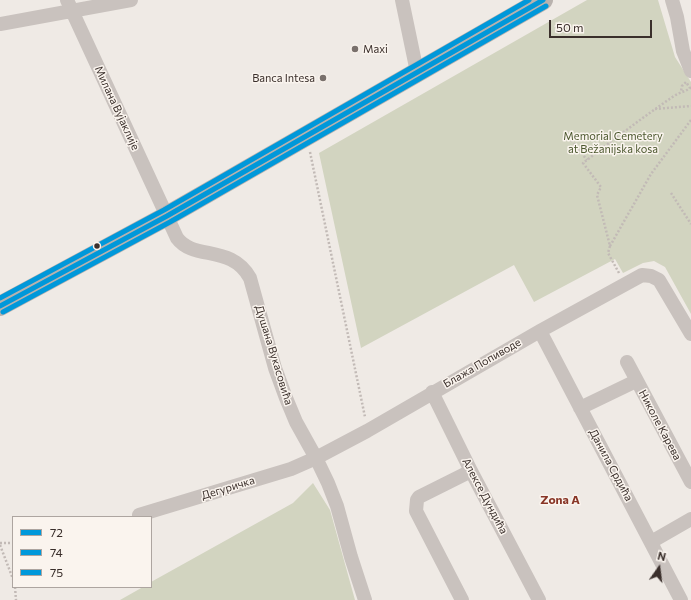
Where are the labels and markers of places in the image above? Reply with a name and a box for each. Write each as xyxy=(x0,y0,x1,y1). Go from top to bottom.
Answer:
place label: Maxi xyxy=(363,42,388,56)
marker: Maxi xyxy=(350,44,360,54)
place label: Banca Intesa xyxy=(252,71,315,85)
marker: Banca Intesa xyxy=(318,73,328,83)
unlabelled marker xyxy=(92,241,102,251)

